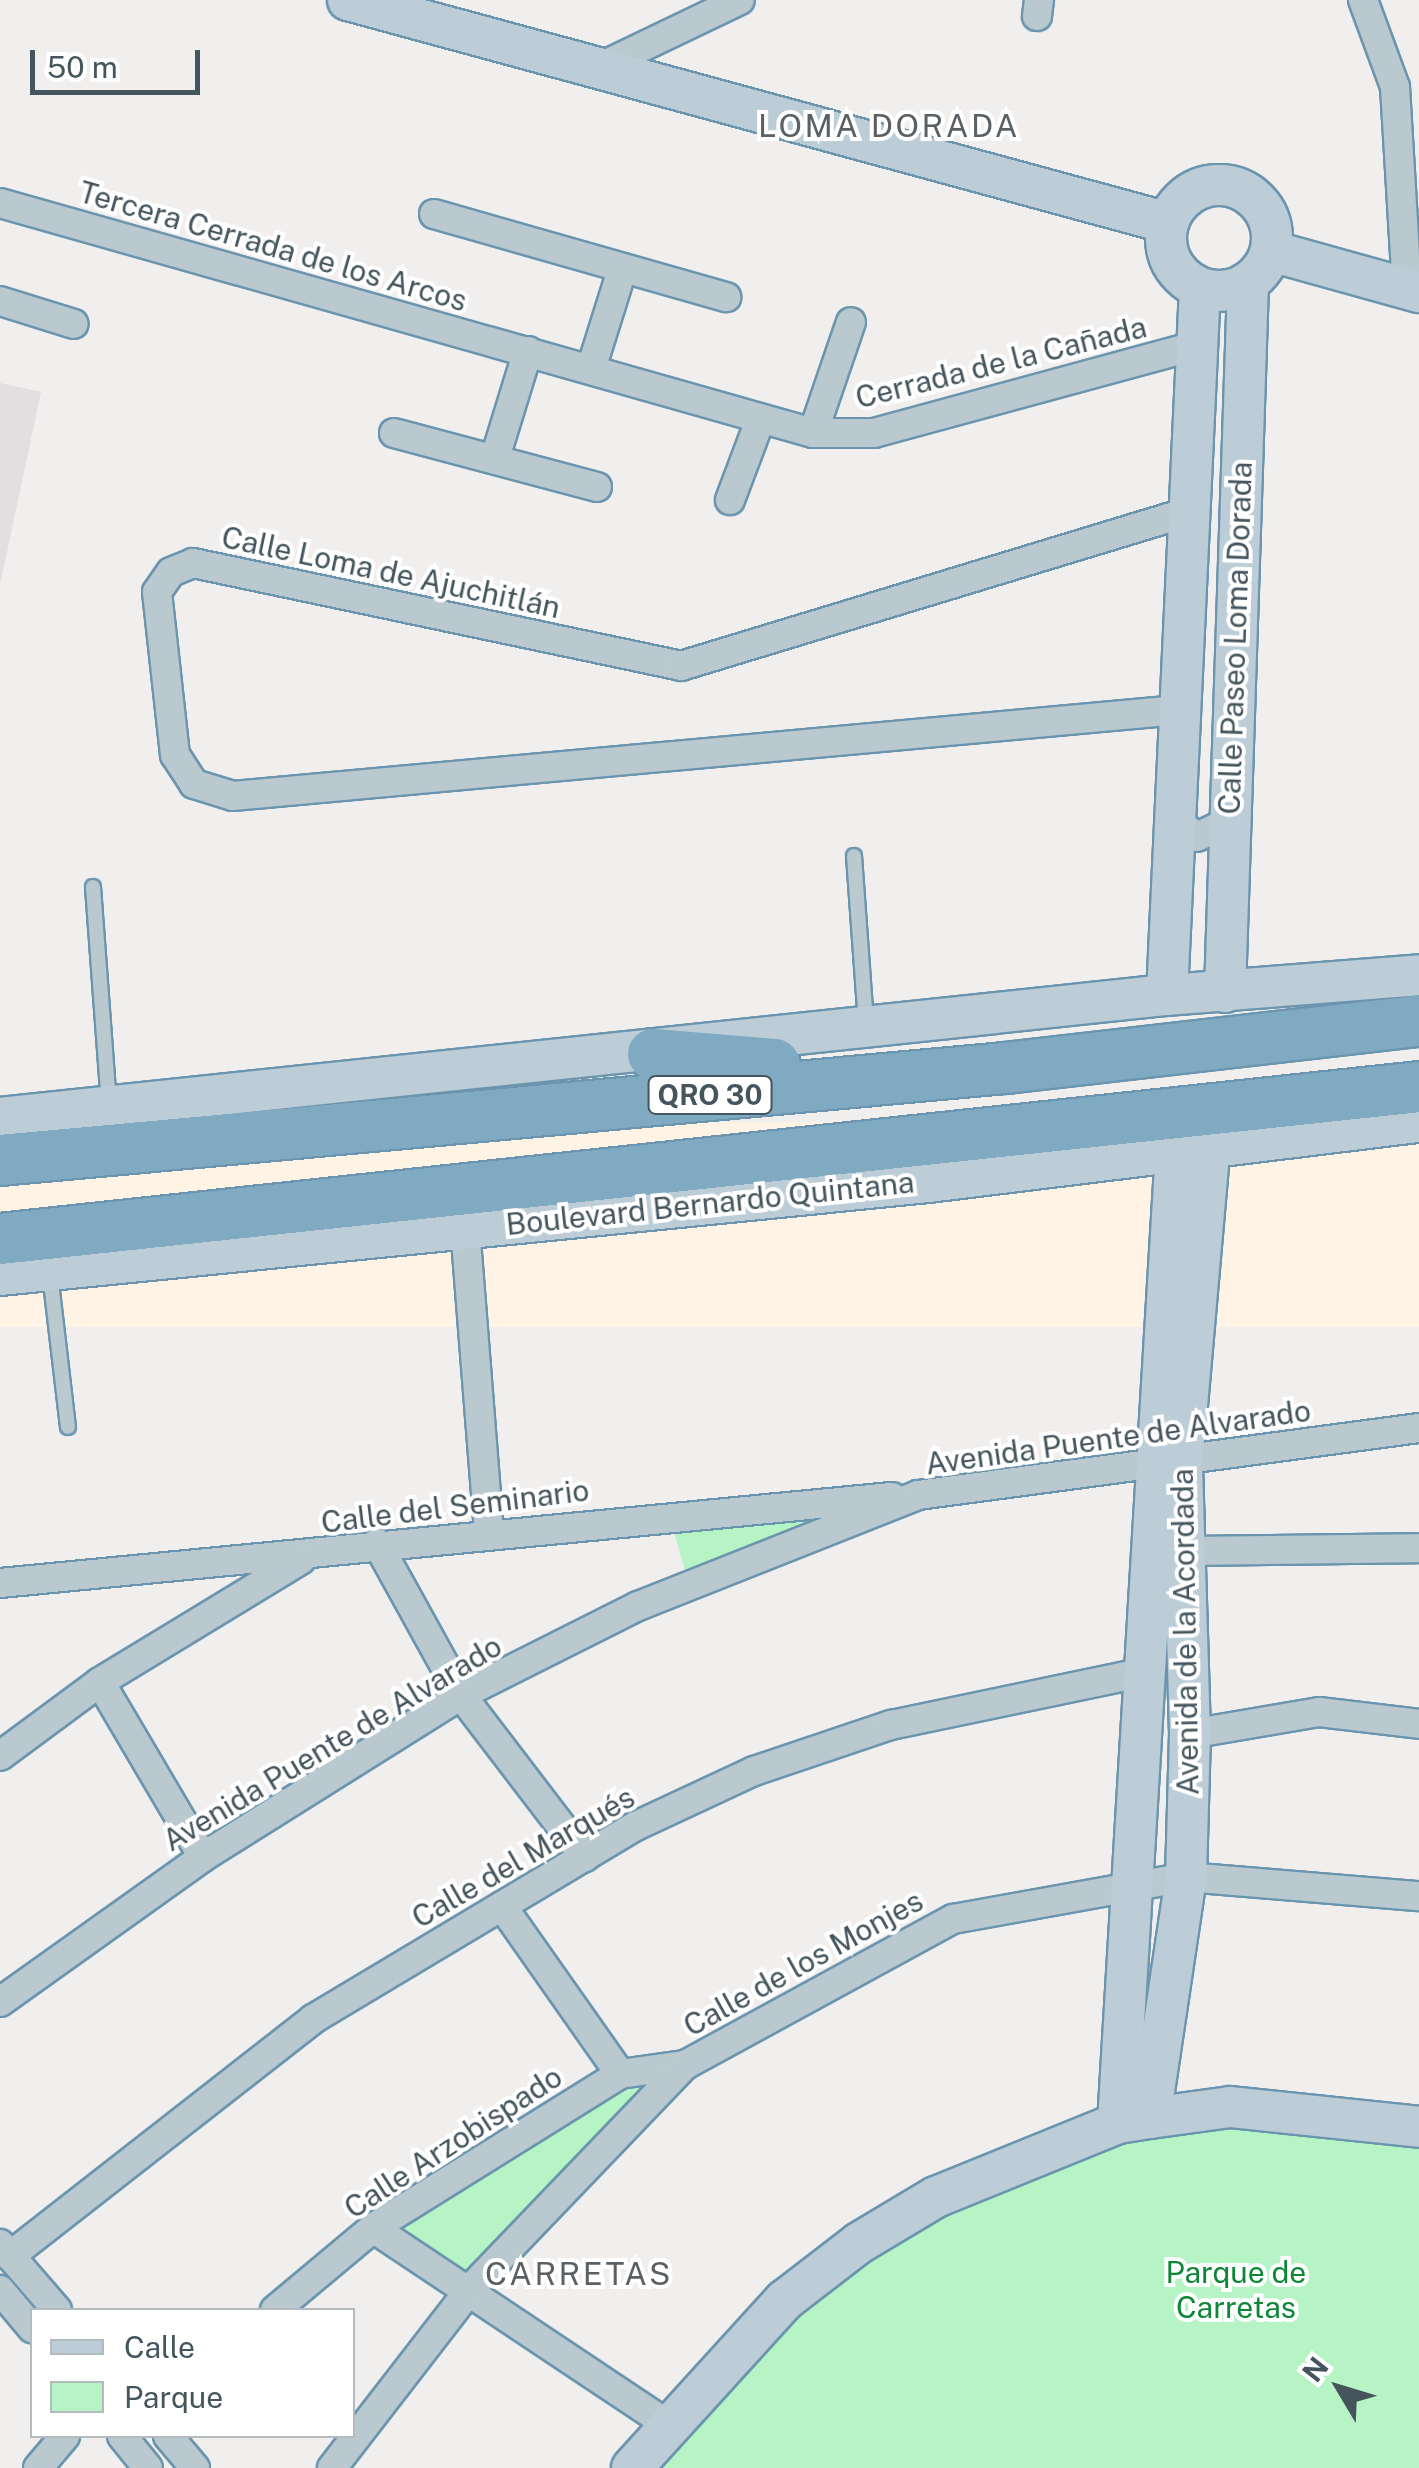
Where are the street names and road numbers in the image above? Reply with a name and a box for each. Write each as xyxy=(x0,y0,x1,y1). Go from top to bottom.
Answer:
street label: Tercera Cerrada de los Arcos xyxy=(75,173,471,319)
street label: Cerrada de la Cañada xyxy=(851,308,1151,416)
street label: Calle Paseo Loma Dorada xyxy=(1211,461,1259,815)
street label: Calle Loma de Ajuchitlán xyxy=(218,518,564,626)
road number: QRO 30 xyxy=(648,1072,772,1118)
street label: Boulevard Bernardo Quintana xyxy=(504,1164,916,1242)
street label: Avenida Puente de Alvarado xyxy=(923,1392,1313,1482)
street label: Avenida de la Acordada xyxy=(1164,1468,1206,1796)
street label: Calle del Seminario xyxy=(319,1472,591,1540)
street label: Avenida Puente de Alvarado xyxy=(156,1627,508,1859)
street label: Calle del Marqués xyxy=(405,1779,641,1935)
street label: Calle de los Monjes xyxy=(677,1882,929,2044)
street label: Calle Arzobispado xyxy=(337,2058,569,2226)

